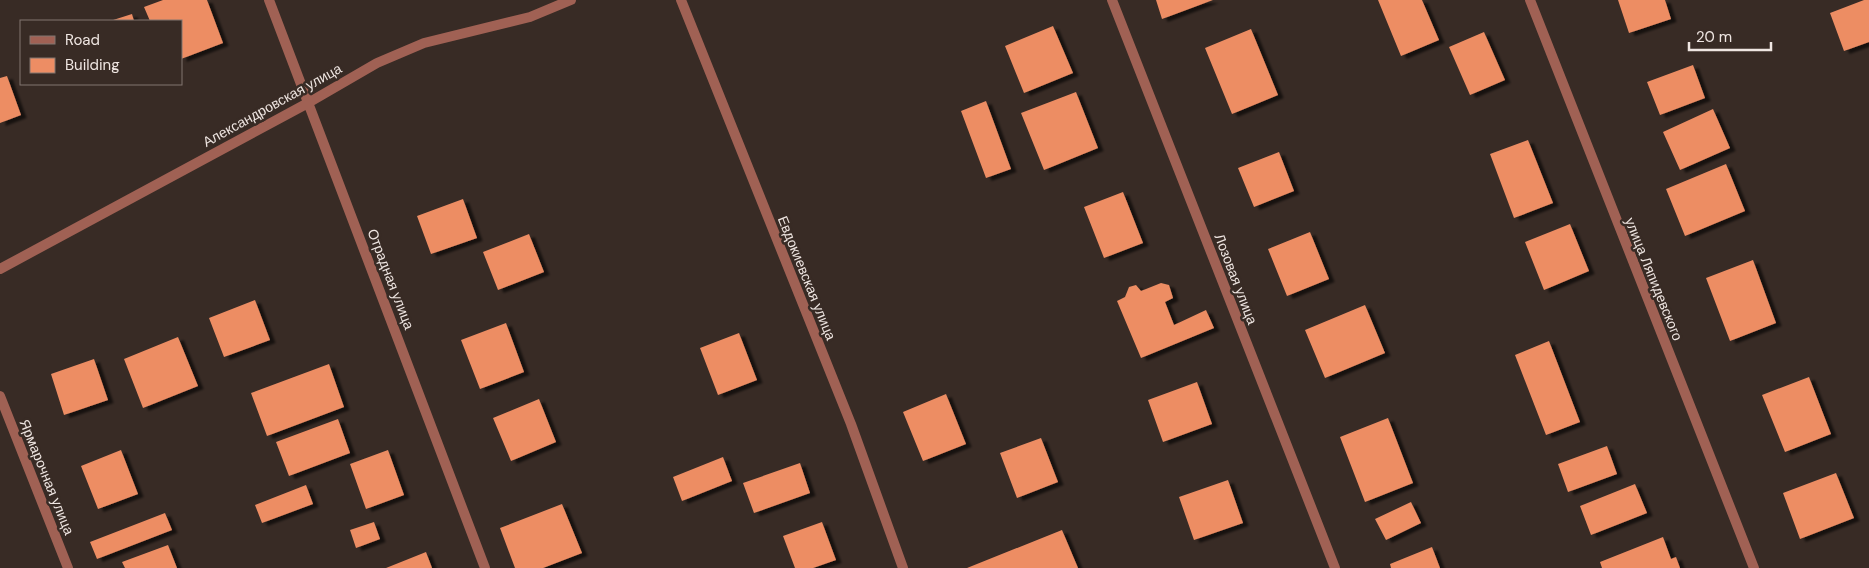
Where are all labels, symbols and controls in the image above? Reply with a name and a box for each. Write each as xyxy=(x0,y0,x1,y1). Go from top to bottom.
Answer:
legend xyxy=(20,20,182,85)
scale bar xyxy=(1689,20,1772,52)
text: 20 m xyxy=(1696,27,1732,47)
text: Road xyxy=(65,30,100,50)
text: Building xyxy=(65,55,120,75)
street label: Александровская улица xyxy=(199,59,345,151)
street label: Евдокиевская улица xyxy=(774,213,840,343)
street label: улица Ляпидевского xyxy=(1621,215,1687,343)
street label: Отрадная улица xyxy=(364,226,419,332)
street label: Лозовая улица xyxy=(1210,231,1262,327)
street label: Ярмарочная улица xyxy=(16,417,78,538)

